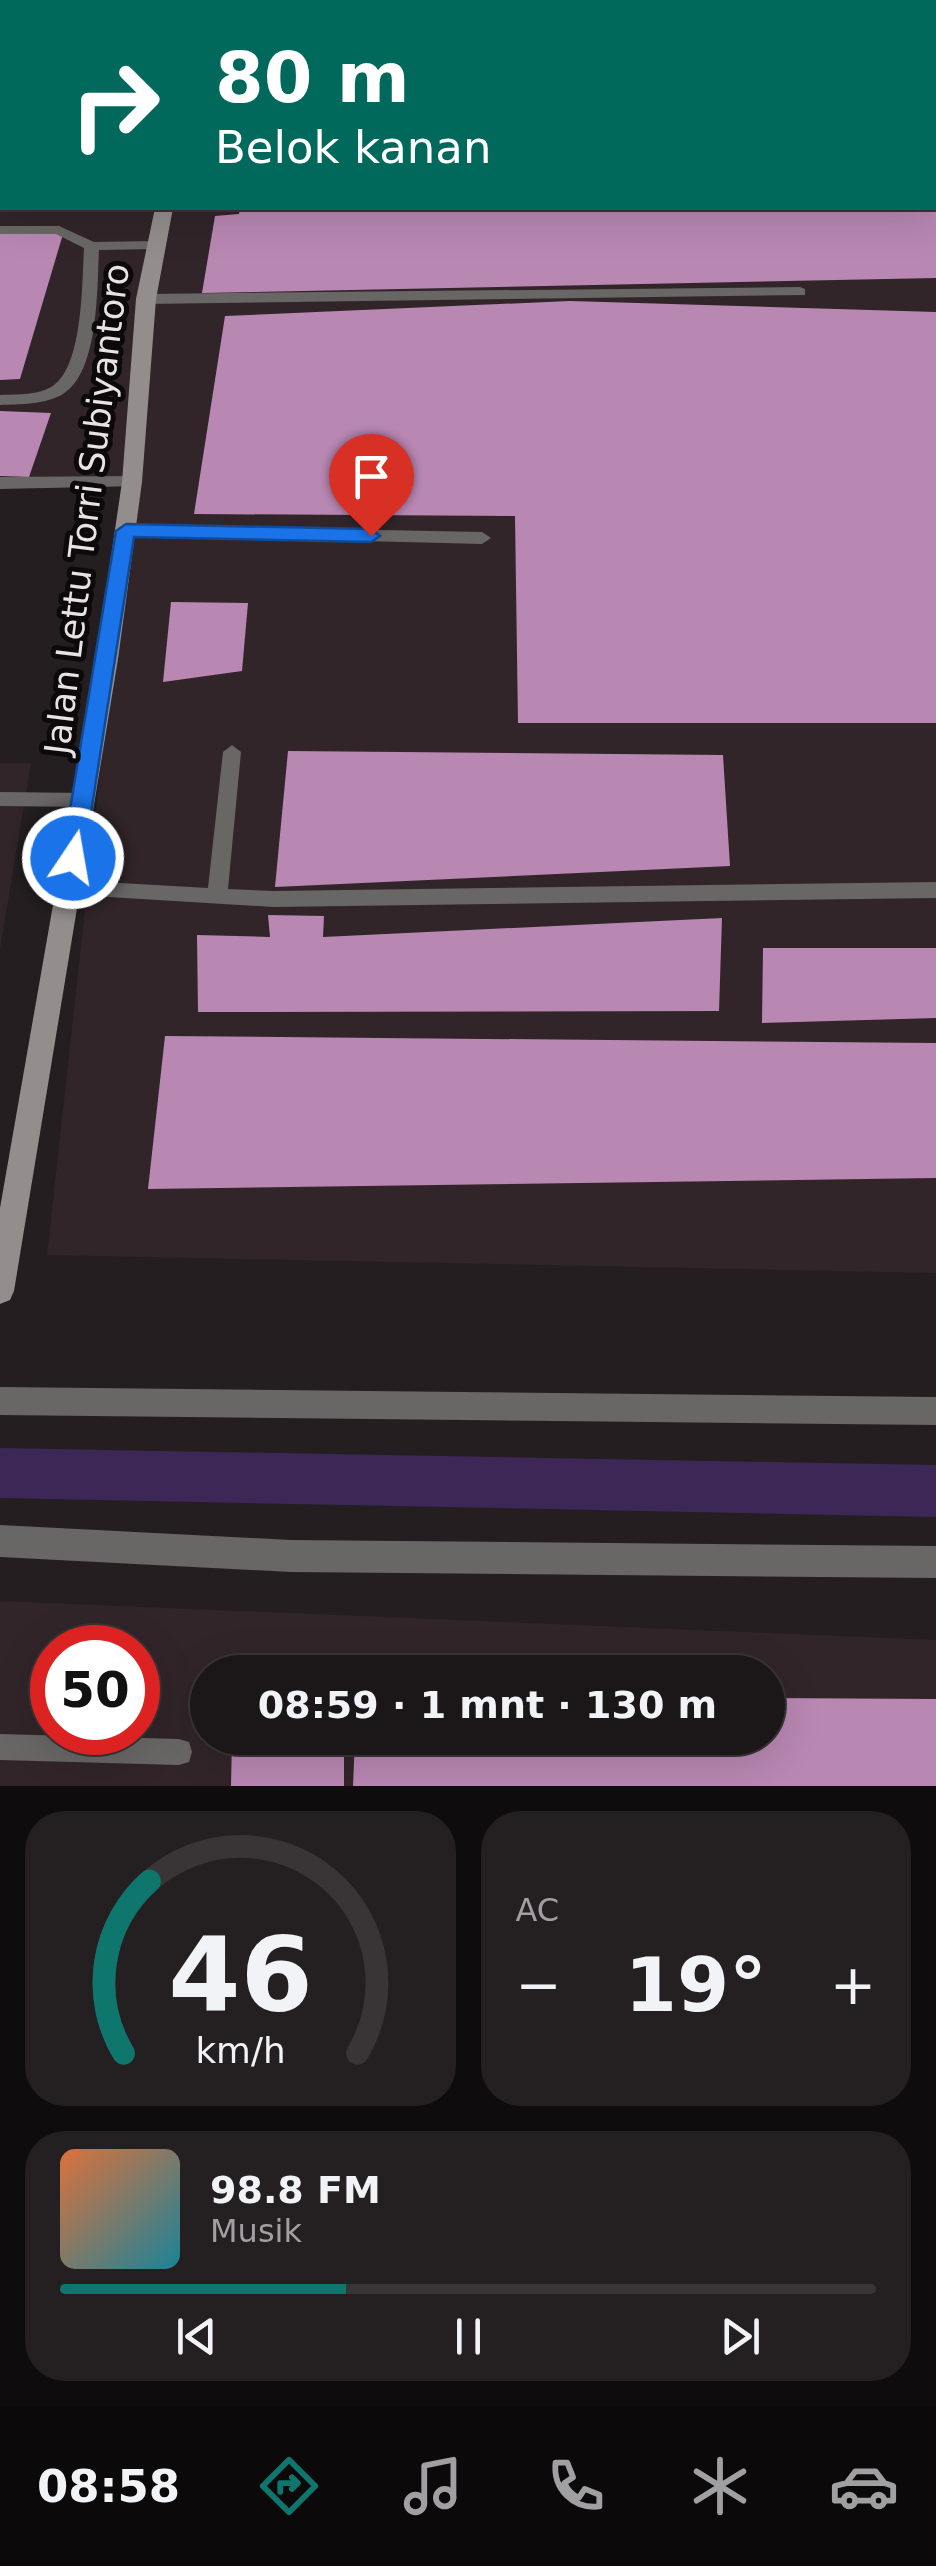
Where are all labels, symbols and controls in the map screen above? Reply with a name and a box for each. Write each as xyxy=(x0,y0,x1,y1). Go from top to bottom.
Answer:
text: 80 m xyxy=(215,37,410,119)
icon: right xyxy=(50,40,180,170)
text: Belok kanan xyxy=(215,121,491,174)
street label: Jalan Lettu Torri Subiyantoro xyxy=(37,261,137,759)
pin xyxy=(329,434,414,537)
icon: arrive xyxy=(344,449,399,504)
position arrow xyxy=(21,806,125,910)
speed limit sign: 50 xyxy=(30,1625,160,1755)
text: 08:59 · 1 mnt · 130 m xyxy=(258,1683,717,1727)
text: AC xyxy=(516,1891,559,1929)
text: 46 xyxy=(168,1914,313,2036)
text: 19° xyxy=(625,1941,767,2029)
text: − xyxy=(516,1953,562,2017)
text: + xyxy=(830,1953,876,2017)
text: km/h xyxy=(195,2030,285,2071)
text: 98.8 FM xyxy=(210,2168,381,2212)
text: Musik xyxy=(210,2212,302,2250)
icon: previous xyxy=(169,2309,224,2364)
icon: pause xyxy=(441,2309,496,2364)
icon: next xyxy=(713,2309,768,2364)
icon: directions xyxy=(254,2451,324,2521)
icon: music xyxy=(398,2451,468,2521)
icon: phone xyxy=(541,2451,611,2521)
icon: climate xyxy=(685,2451,755,2521)
icon: car xyxy=(829,2451,899,2521)
text: 08:58 xyxy=(37,2460,180,2513)

